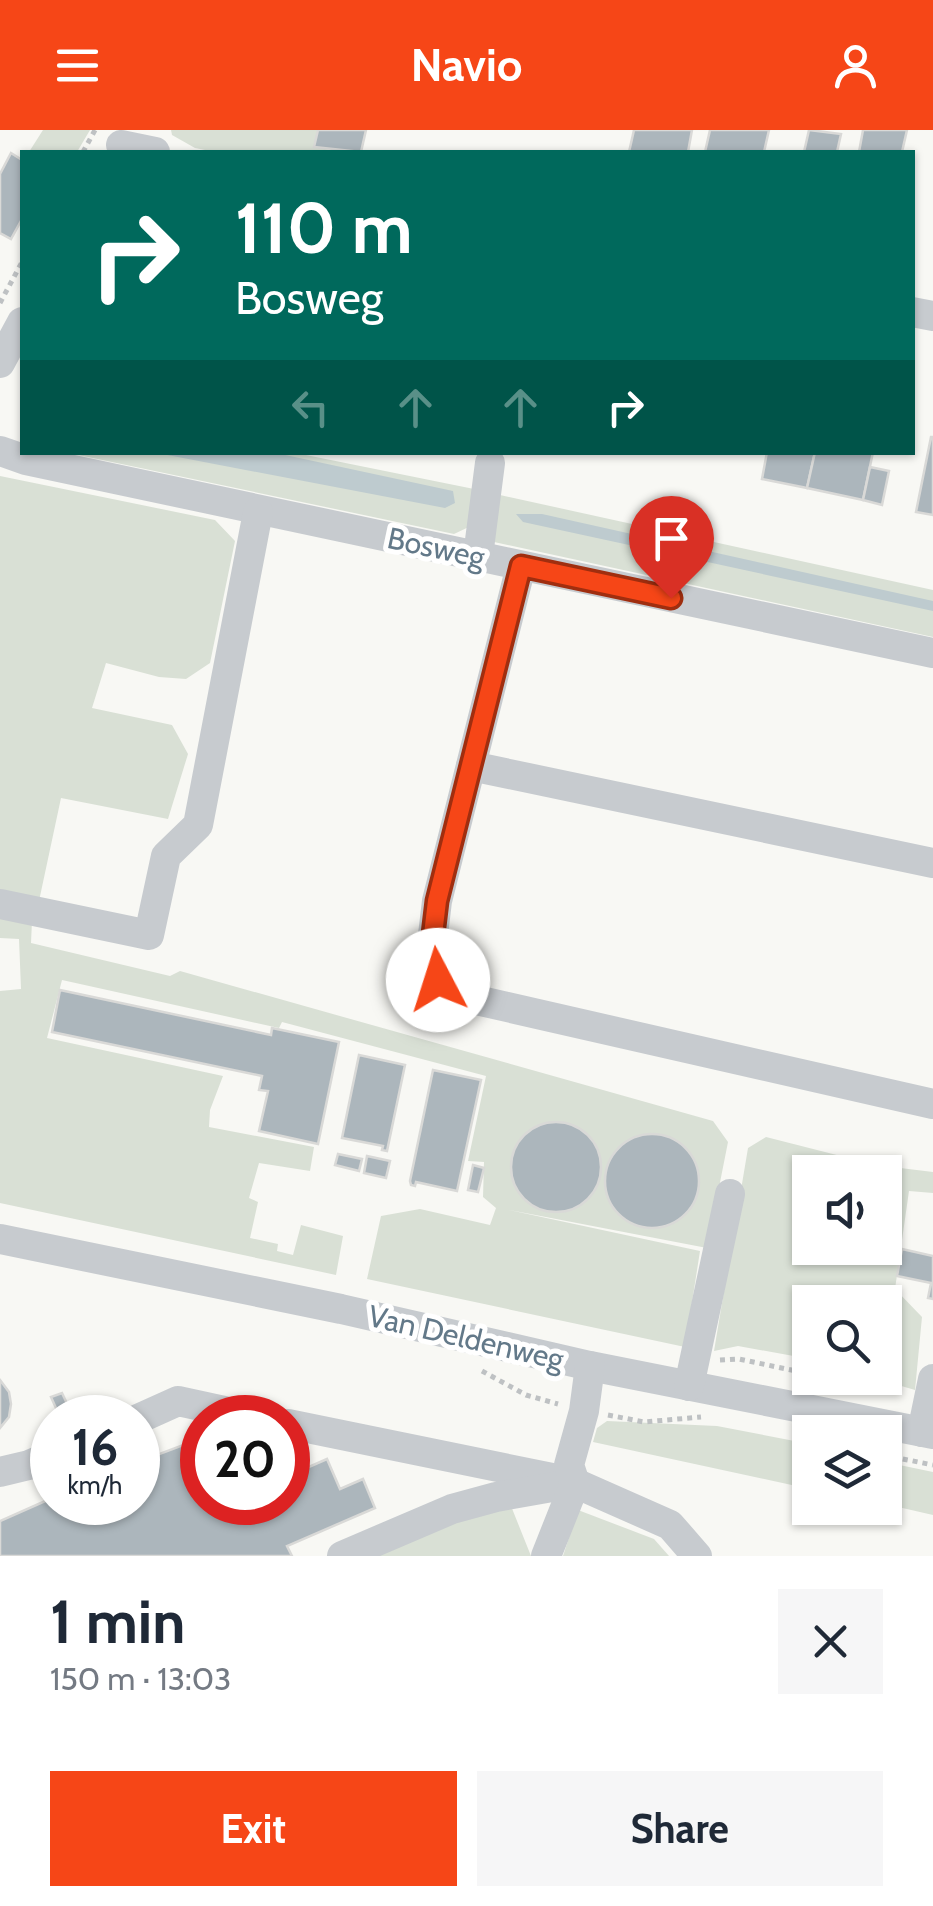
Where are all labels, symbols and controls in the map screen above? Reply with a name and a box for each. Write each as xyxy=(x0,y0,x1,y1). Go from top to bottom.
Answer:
icon: menu xyxy=(50,38,105,93)
text: Navio xyxy=(411,38,522,92)
icon: person xyxy=(828,38,883,93)
text: 110 m xyxy=(235,185,413,271)
icon: right xyxy=(70,190,200,320)
text: Bosweg xyxy=(235,271,383,325)
icon: left xyxy=(283,380,338,435)
icon: ahead xyxy=(388,380,443,435)
icon: ahead xyxy=(493,380,548,435)
icon: right xyxy=(598,380,653,435)
pin xyxy=(629,496,714,599)
icon: arrive xyxy=(644,511,699,566)
street label: Bosweg xyxy=(384,519,489,576)
position arrow xyxy=(386,928,490,1032)
map controls xyxy=(792,1155,902,1525)
button: sound xyxy=(792,1155,902,1265)
button: search xyxy=(792,1285,902,1395)
street label: Van Deldenweg xyxy=(365,1297,568,1378)
speed limit sign: 20 xyxy=(180,1395,310,1525)
button: layers xyxy=(792,1415,902,1525)
text: 16 xyxy=(72,1417,118,1478)
text: km/h xyxy=(68,1470,122,1500)
text: 1 min xyxy=(50,1585,185,1658)
button: close xyxy=(778,1589,883,1694)
text: 150 m · 13:03 xyxy=(50,1659,231,1698)
button: Exit xyxy=(50,1771,457,1886)
button: Share xyxy=(477,1771,883,1886)

